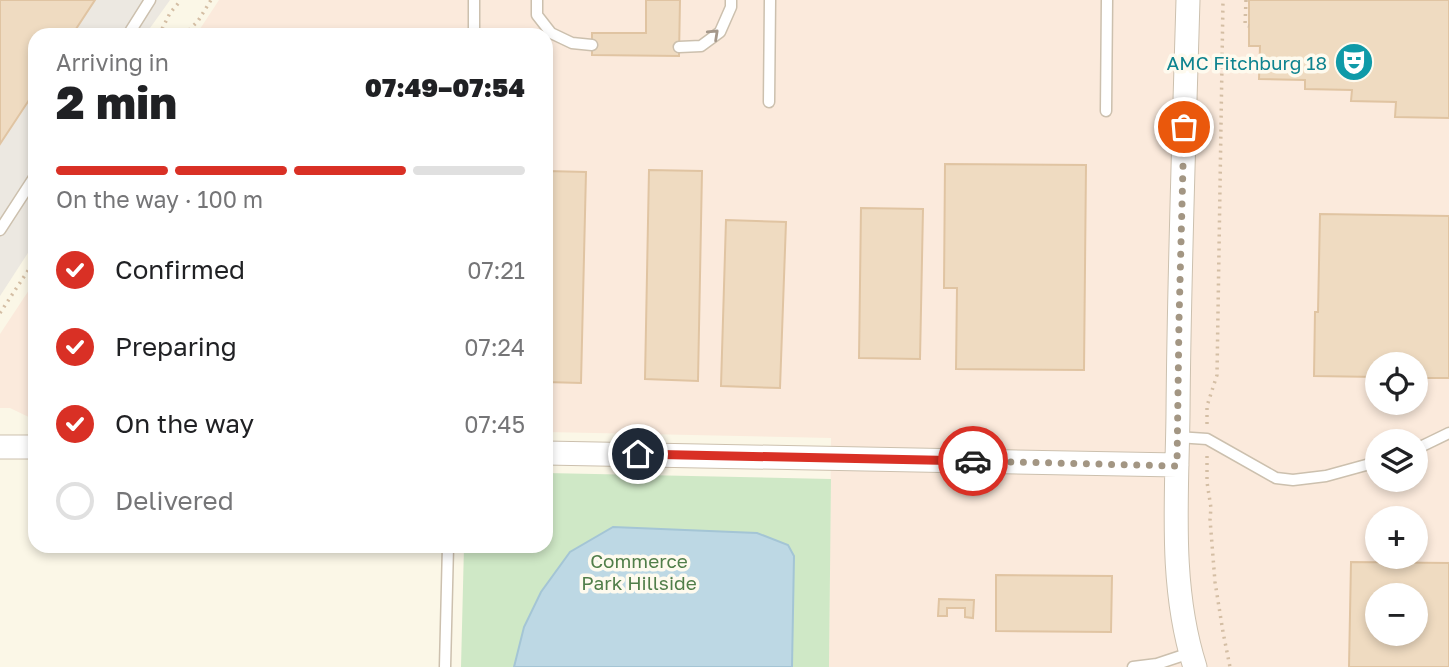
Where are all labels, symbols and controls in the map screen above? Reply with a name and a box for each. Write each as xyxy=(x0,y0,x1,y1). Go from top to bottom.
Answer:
one-way arrow xyxy=(706,30,719,42)
theatre icon: AMC Fitchburg 18 xyxy=(1333,41,1375,83)
text: Arriving in xyxy=(56,48,169,76)
place label: AMC Fitchburg 18 xyxy=(1167,51,1327,74)
text: 07:49–07:54 xyxy=(365,72,525,103)
text: 2 min xyxy=(56,74,177,129)
pin xyxy=(1154,97,1214,157)
icon: bag xyxy=(1165,108,1203,146)
text: On the way · 100 m xyxy=(56,185,263,213)
icon: check xyxy=(56,251,94,289)
text: Confirmed xyxy=(115,254,245,285)
text: 07:21 xyxy=(467,256,525,284)
icon: check xyxy=(56,328,94,366)
text: Preparing xyxy=(115,331,237,362)
text: 07:24 xyxy=(464,333,525,361)
map controls xyxy=(1365,352,1428,646)
button: locate xyxy=(1365,352,1428,415)
icon: check xyxy=(56,405,94,443)
text: On the way xyxy=(115,408,254,439)
text: 07:45 xyxy=(464,410,525,438)
pin xyxy=(608,424,668,484)
courier xyxy=(938,426,1008,496)
button: layers xyxy=(1365,429,1428,492)
icon: home xyxy=(619,435,657,473)
icon: car xyxy=(954,442,992,480)
text: Delivered xyxy=(115,485,234,516)
button: + xyxy=(1365,506,1428,569)
park label: Commerce Park Hillside xyxy=(581,549,697,594)
button: − xyxy=(1365,583,1428,646)

